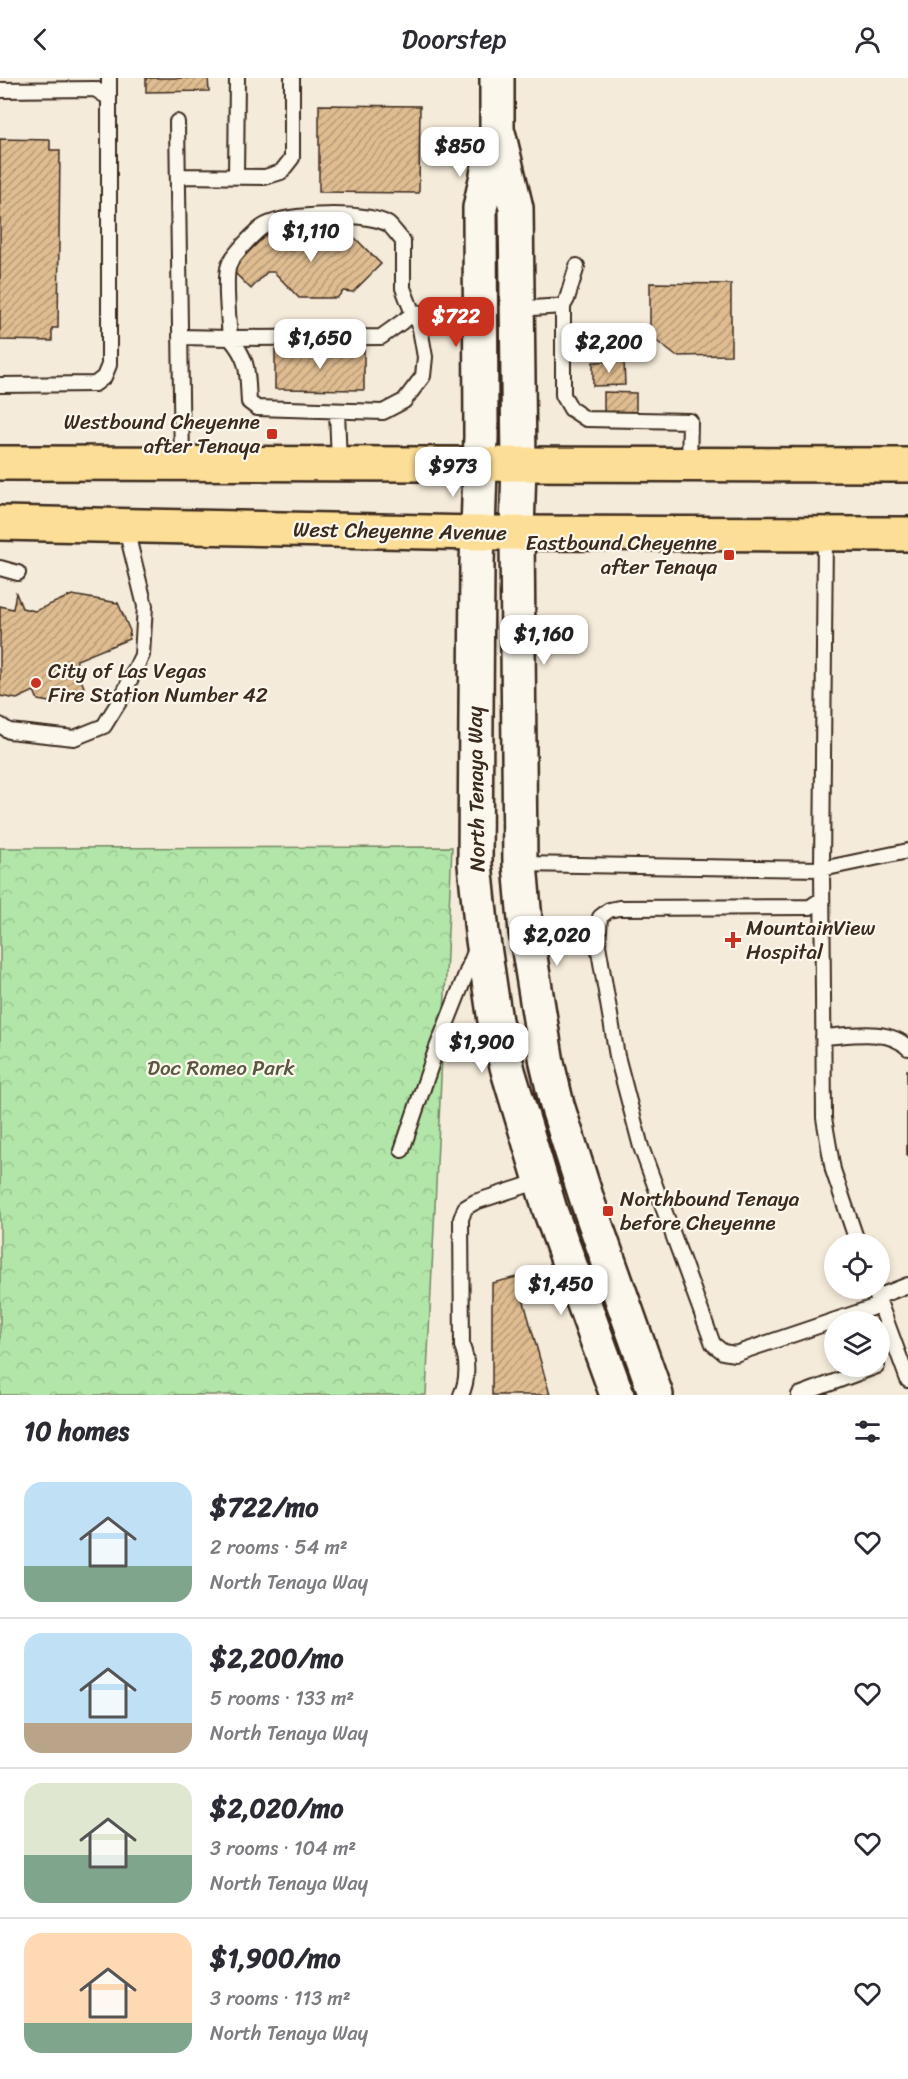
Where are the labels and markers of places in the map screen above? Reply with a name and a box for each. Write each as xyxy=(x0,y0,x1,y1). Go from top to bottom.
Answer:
pin: $850 xyxy=(424,127,496,178)
pin: $1,110 xyxy=(262,212,360,263)
pin: $722 xyxy=(420,297,492,348)
pin: $1,650 xyxy=(271,319,369,370)
pin: $2,200 xyxy=(560,323,658,374)
place label: Westbound Cheyenne after Tenaya xyxy=(64,403,260,465)
marker: Westbound Cheyenne after Tenaya xyxy=(265,427,279,441)
pin: $973 xyxy=(417,447,489,498)
place label: Eastbound Cheyenne after Tenaya xyxy=(526,524,717,586)
marker: Eastbound Cheyenne after Tenaya xyxy=(722,548,736,562)
pin: $1,160 xyxy=(495,615,593,666)
place label: City of Las Vegas Fire Station Number 42 xyxy=(48,652,268,714)
marker: City of Las Vegas Fire Station Number 42 xyxy=(29,676,43,690)
place label: MountainView Hospital xyxy=(746,909,875,971)
pin: $2,020 xyxy=(508,916,606,967)
marker: MountainView Hospital xyxy=(724,931,742,949)
pin: $1,900 xyxy=(433,1023,531,1074)
place label: Northbound Tenaya before Cheyenne xyxy=(620,1180,800,1242)
marker: Northbound Tenaya before Cheyenne xyxy=(601,1204,615,1218)
pin: $1,450 xyxy=(512,1265,610,1316)

